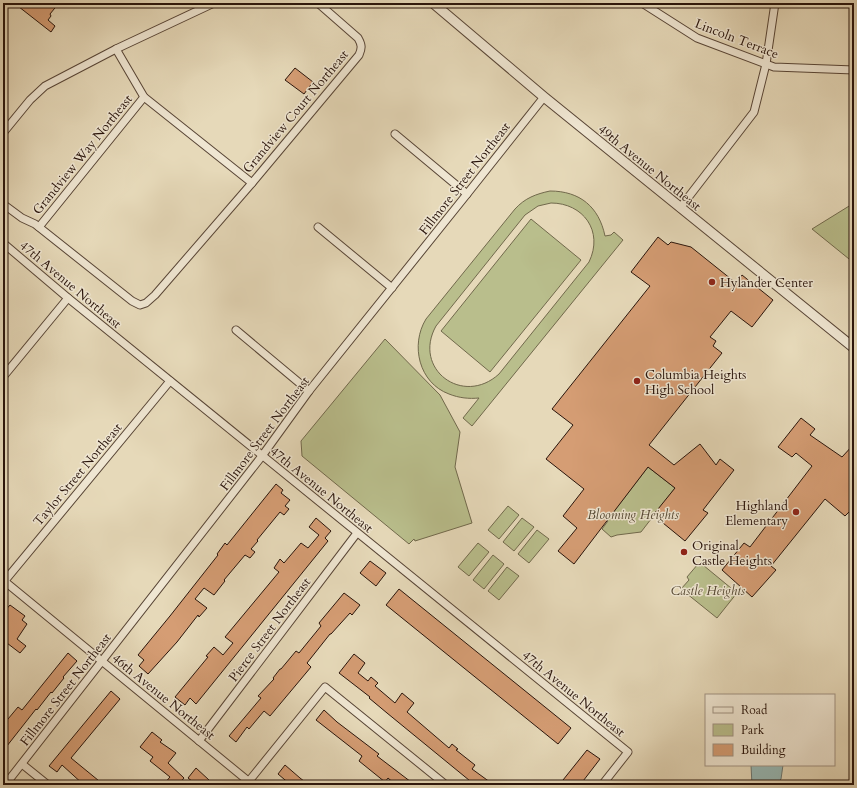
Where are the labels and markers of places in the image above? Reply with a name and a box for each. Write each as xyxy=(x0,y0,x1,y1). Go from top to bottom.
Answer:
place label: Hylander Center xyxy=(720,274,813,292)
marker: Hylander Center xyxy=(707,277,717,287)
place label: Columbia Heights High School xyxy=(645,366,746,399)
marker: Columbia Heights High School xyxy=(632,376,642,386)
place label: Highland Elementary xyxy=(725,497,788,530)
marker: Highland Elementary xyxy=(791,507,801,517)
place label: Original Castle Heights xyxy=(692,537,772,570)
marker: Original Castle Heights xyxy=(679,547,689,557)

